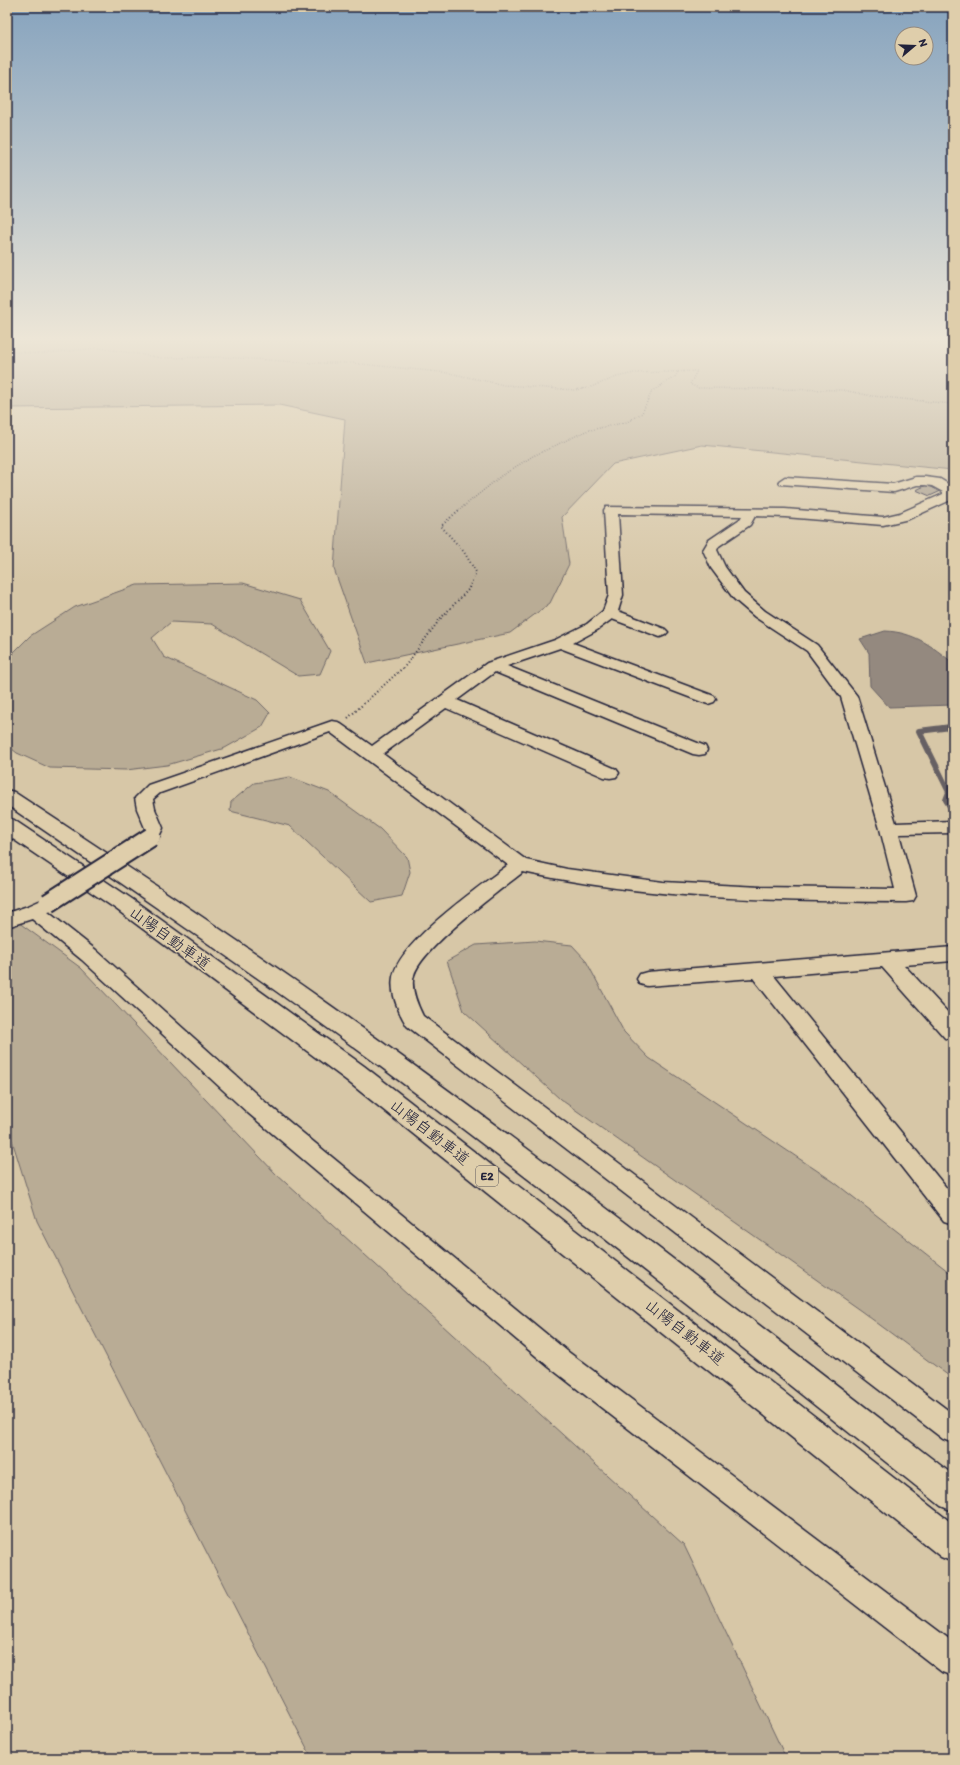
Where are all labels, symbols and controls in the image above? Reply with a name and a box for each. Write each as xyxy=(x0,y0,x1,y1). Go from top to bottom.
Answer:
north arrow xyxy=(894,26,934,66)
text: N xyxy=(916,37,930,49)
street label: 山陽自動車道 xyxy=(126,902,214,974)
street label: 山陽自動車道 xyxy=(386,1095,474,1169)
road number: E2 xyxy=(476,1166,498,1186)
street label: 山陽自動車道 xyxy=(641,1295,729,1369)

